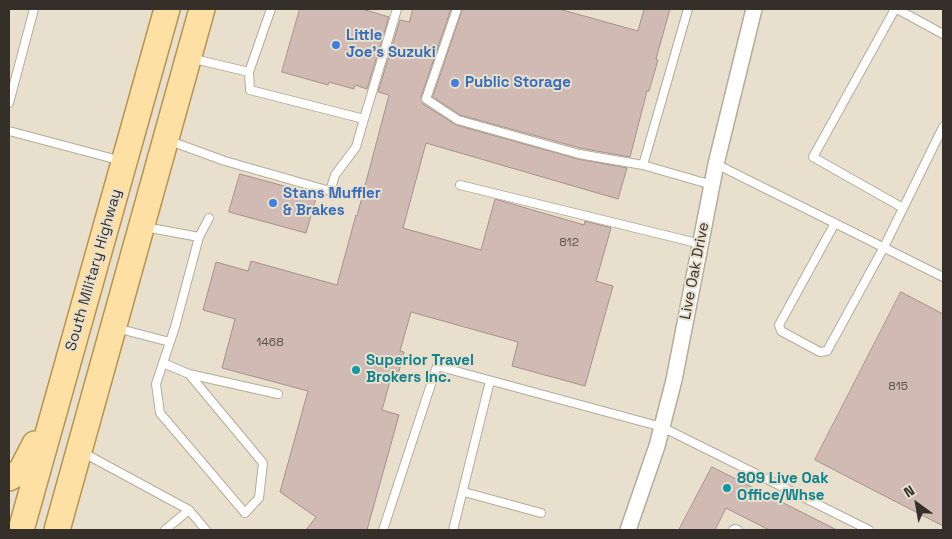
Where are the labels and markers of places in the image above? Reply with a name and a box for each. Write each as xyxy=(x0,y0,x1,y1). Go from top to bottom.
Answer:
place label: Little Joe's Suzuki xyxy=(346,27,436,62)
marker: Little Joe's Suzuki xyxy=(330,39,342,51)
place label: Public Storage xyxy=(465,74,571,92)
marker: Public Storage xyxy=(449,77,461,89)
place label: Stans Muffler & Brakes xyxy=(283,185,381,220)
marker: Stans Muffler & Brakes xyxy=(267,197,279,209)
place label: Superior Travel Brokers Inc. xyxy=(366,352,474,387)
marker: Superior Travel Brokers Inc. xyxy=(350,364,362,376)
place label: 809 Live Oak Office/Whse xyxy=(737,470,829,505)
marker: 809 Live Oak Office/Whse xyxy=(721,482,733,494)

